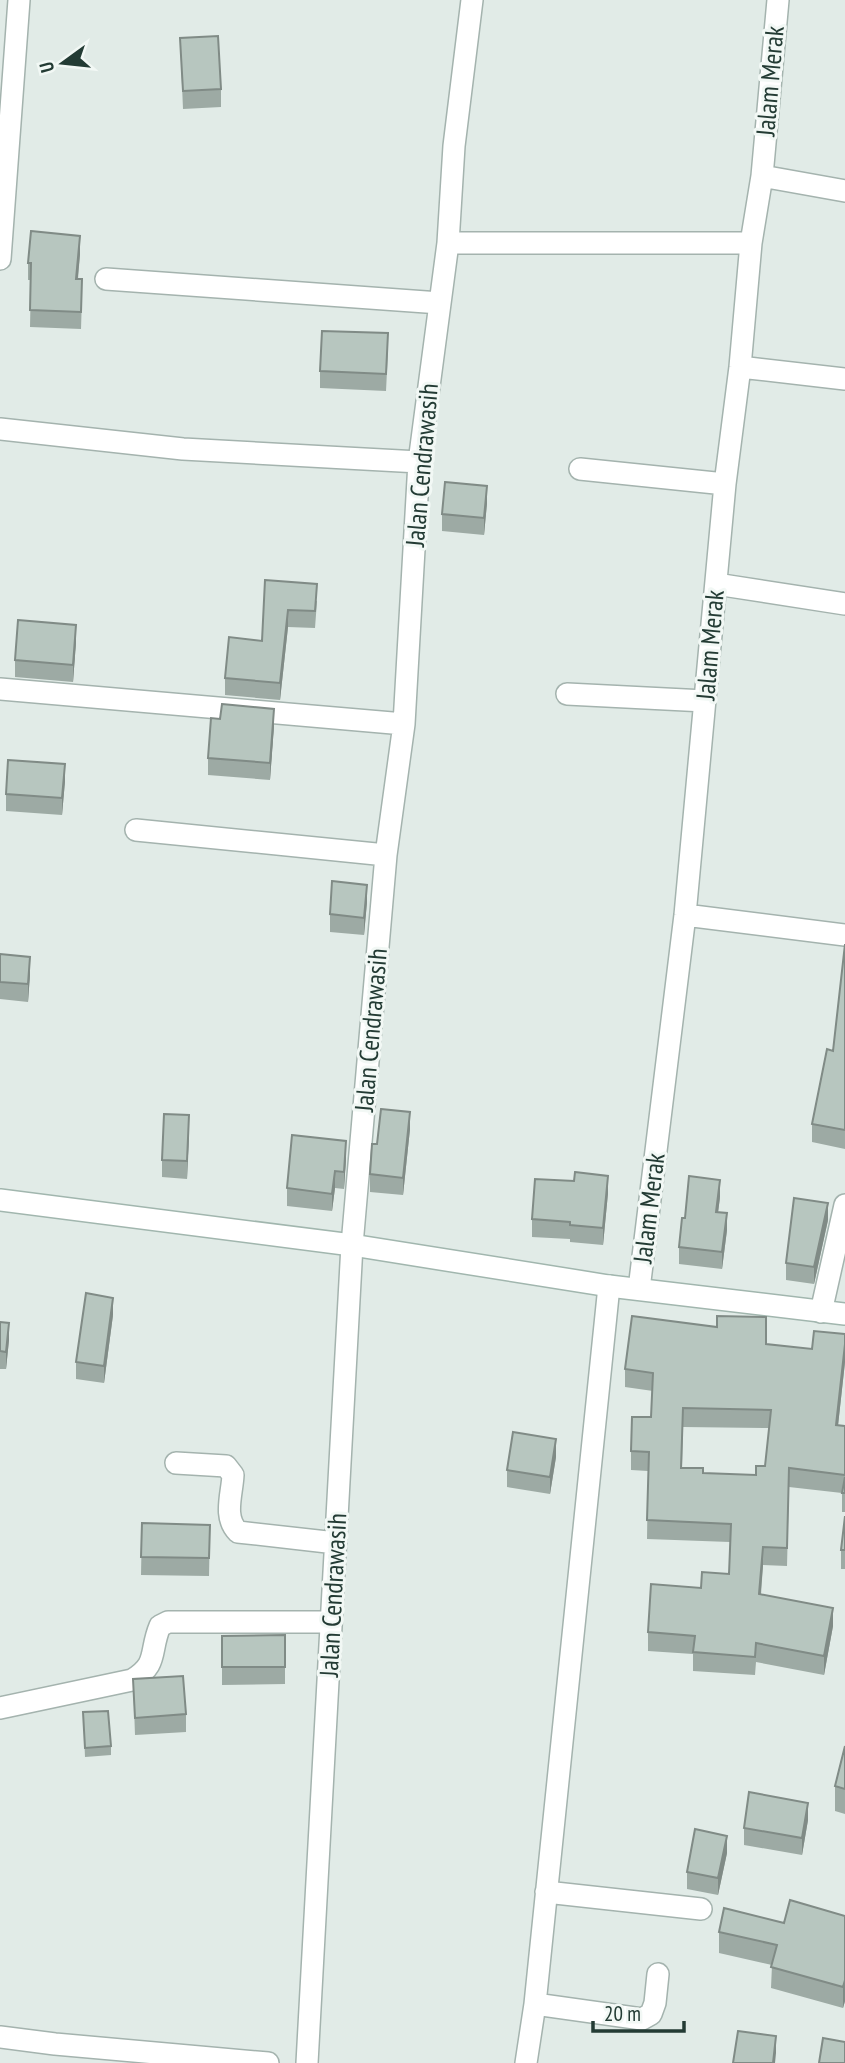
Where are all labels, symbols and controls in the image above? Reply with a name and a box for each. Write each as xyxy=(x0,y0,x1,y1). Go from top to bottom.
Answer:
street label: Jalam Merak xyxy=(748,24,791,138)
north arrow xyxy=(28,28,98,98)
text: U xyxy=(34,60,59,75)
street label: Jalan Cendrawasih xyxy=(398,382,445,549)
street label: Jalam Merak xyxy=(688,588,731,702)
street label: Jalan Cendrawasih xyxy=(347,947,394,1114)
street label: Jalam Merak xyxy=(625,1151,672,1266)
street label: Jalan Cendrawasih xyxy=(312,1512,353,1679)
scale bar xyxy=(593,1990,684,2034)
text: 20 m xyxy=(604,2000,641,2027)

